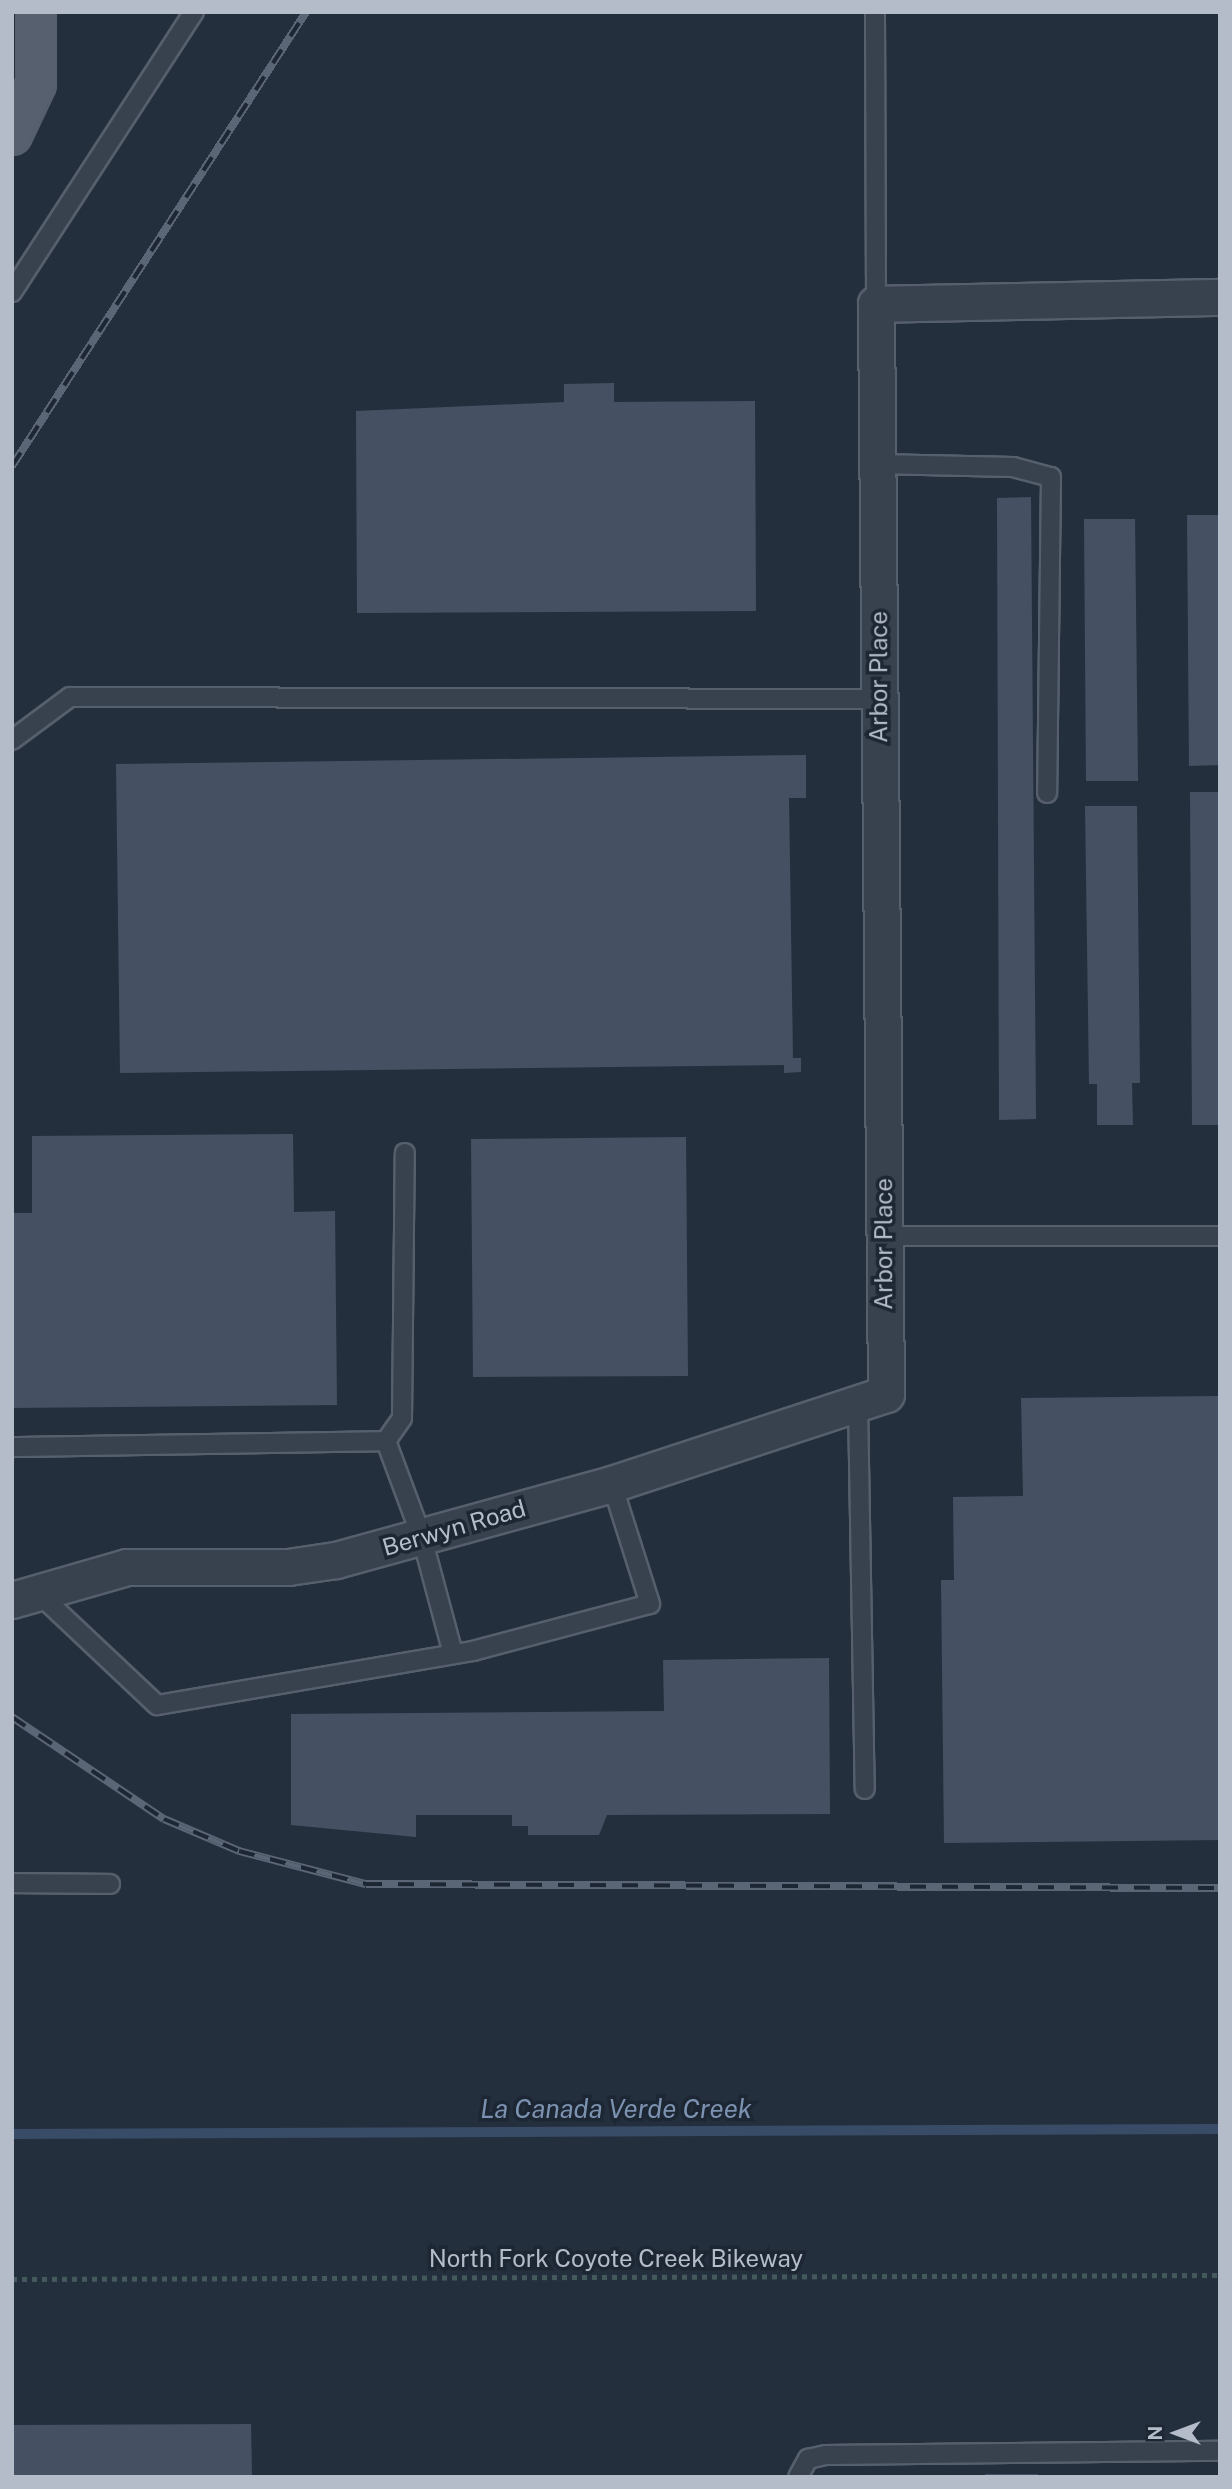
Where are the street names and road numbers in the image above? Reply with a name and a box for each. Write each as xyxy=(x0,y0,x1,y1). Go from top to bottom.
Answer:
street label: Arbor Place xyxy=(865,611,893,743)
street label: Arbor Place xyxy=(870,1178,898,1310)
street label: Berwyn Road xyxy=(379,1494,529,1562)
street label: North Fork Coyote Creek Bikeway xyxy=(429,2245,803,2273)

